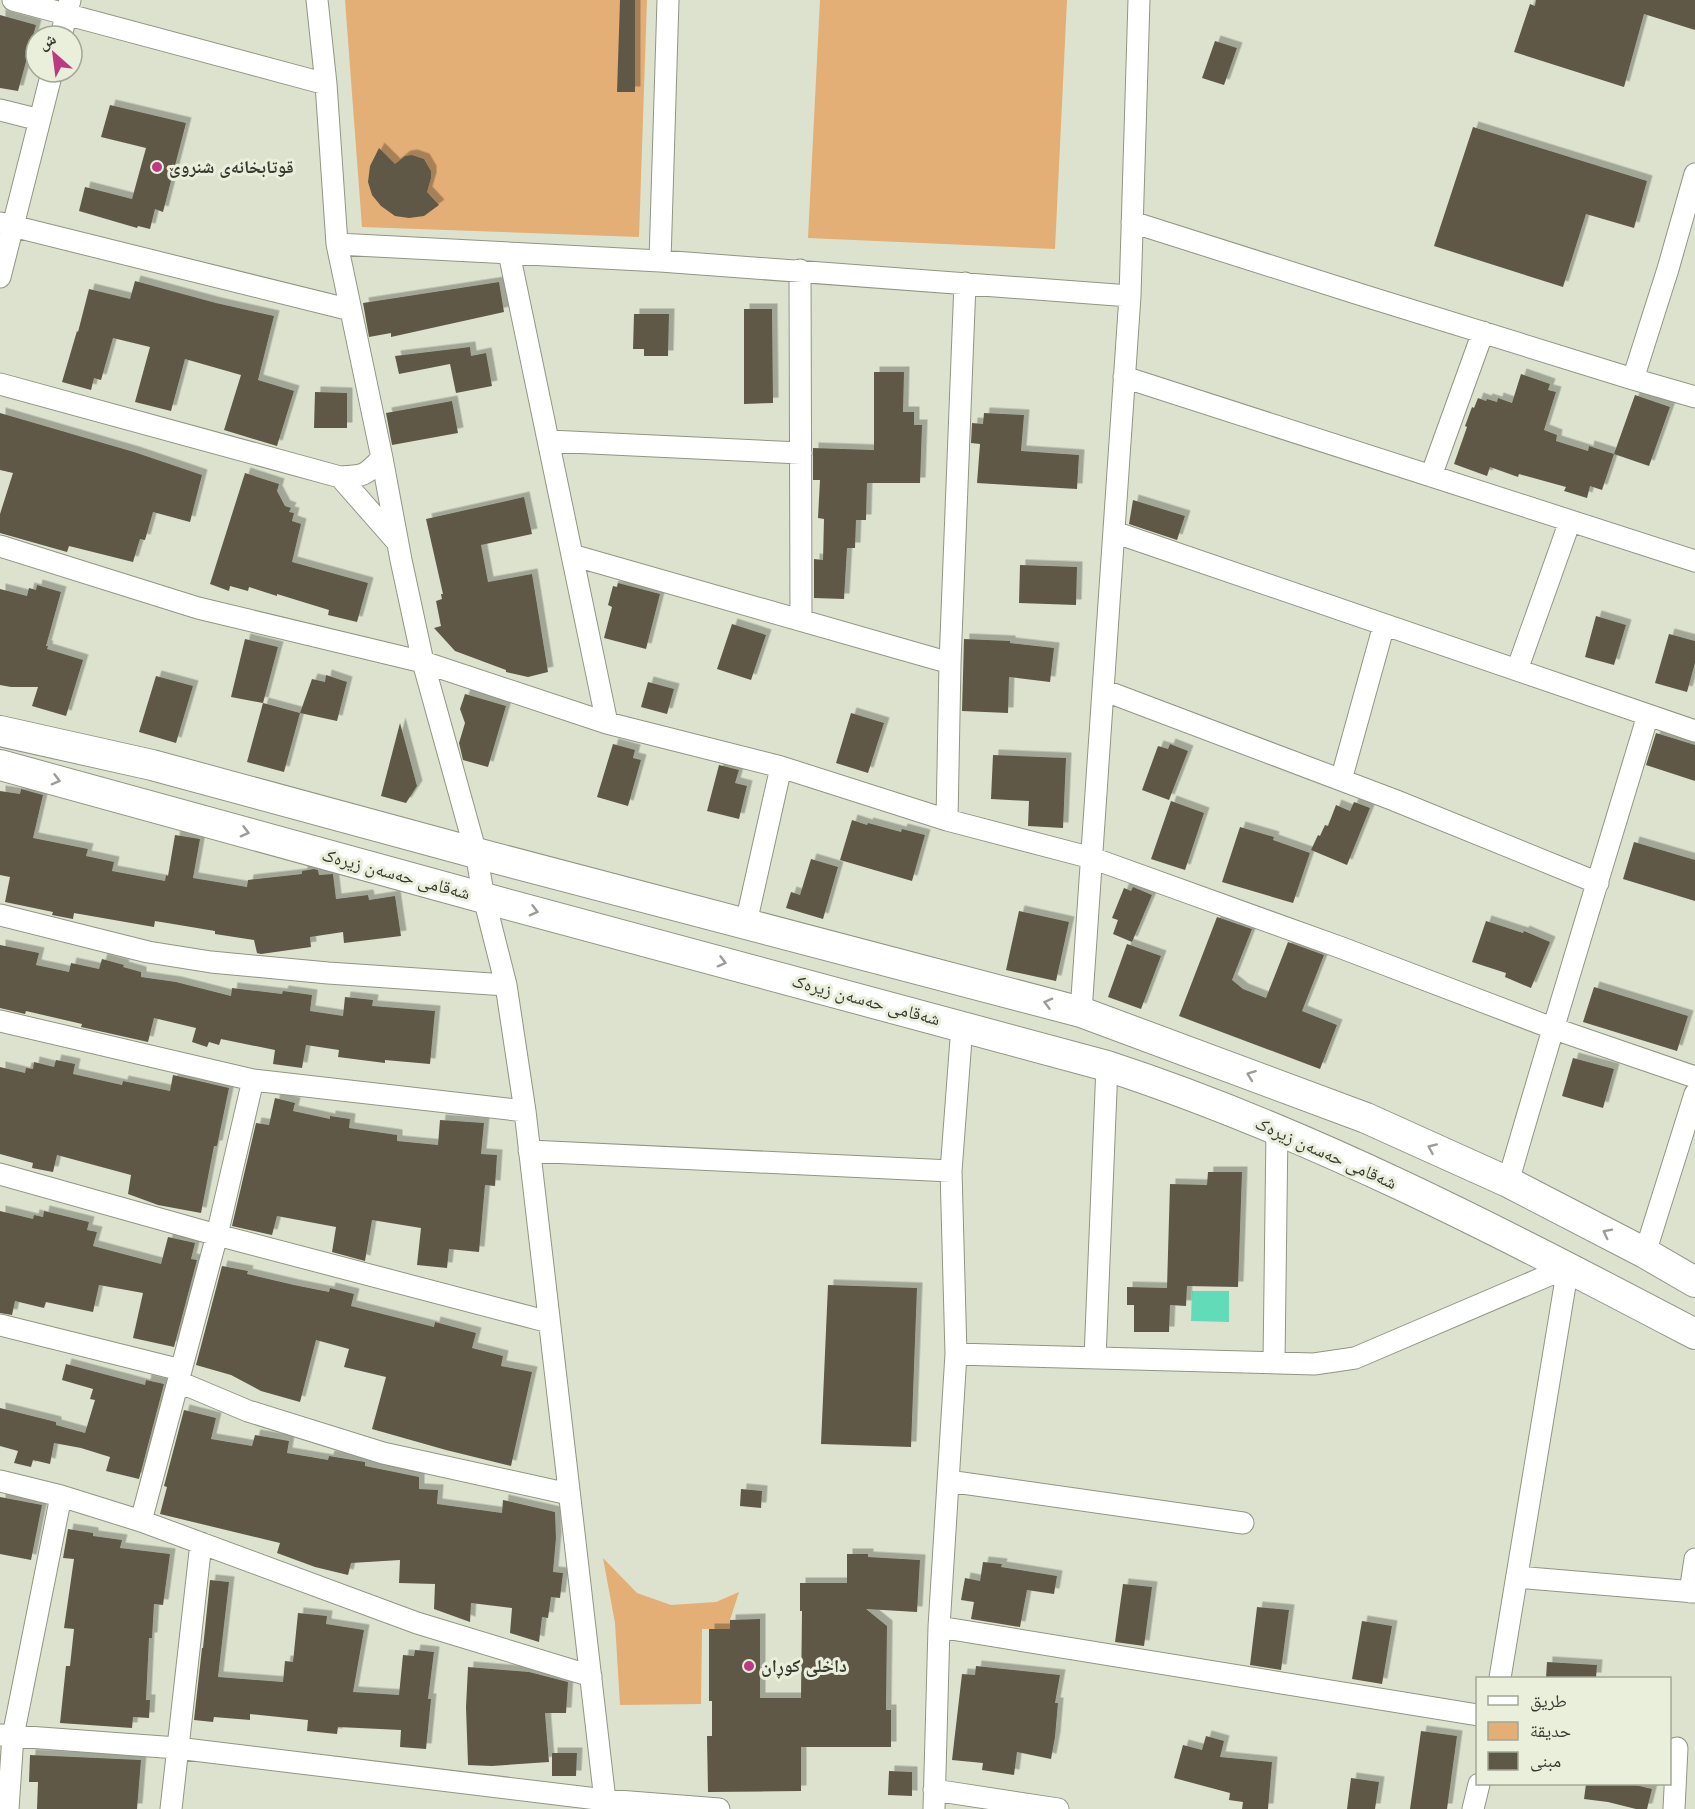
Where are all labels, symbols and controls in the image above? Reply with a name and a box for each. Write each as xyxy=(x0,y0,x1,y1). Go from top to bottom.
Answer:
north arrow xyxy=(24,24,84,84)
text: ش xyxy=(35,28,60,55)
place label: قوتابخانەی شنروێ xyxy=(169,155,294,179)
marker: قوتابخانەی شنروێ xyxy=(150,160,164,174)
one-way arrow xyxy=(51,773,61,785)
one-way arrow xyxy=(239,824,249,837)
street label: شەقامی حەسەن زیرەک xyxy=(319,843,473,905)
one-way arrow xyxy=(528,904,539,916)
one-way arrow xyxy=(717,954,727,967)
street label: شەقامی حەسەن زیرەک xyxy=(789,969,943,1031)
one-way arrow xyxy=(1043,997,1053,1010)
one-way arrow xyxy=(1246,1070,1257,1083)
street label: شەقامی حەسەن زیرەک xyxy=(1251,1111,1401,1195)
one-way arrow xyxy=(1427,1143,1438,1155)
one-way arrow xyxy=(1603,1229,1613,1240)
place label: داخلی کوڕان xyxy=(761,1654,847,1679)
marker: داخلی کوڕان xyxy=(742,1659,756,1673)
legend xyxy=(1476,1677,1671,1785)
text: طريق xyxy=(1530,1689,1567,1713)
text: حديقة xyxy=(1530,1719,1571,1743)
text: مبنى xyxy=(1530,1749,1561,1773)

